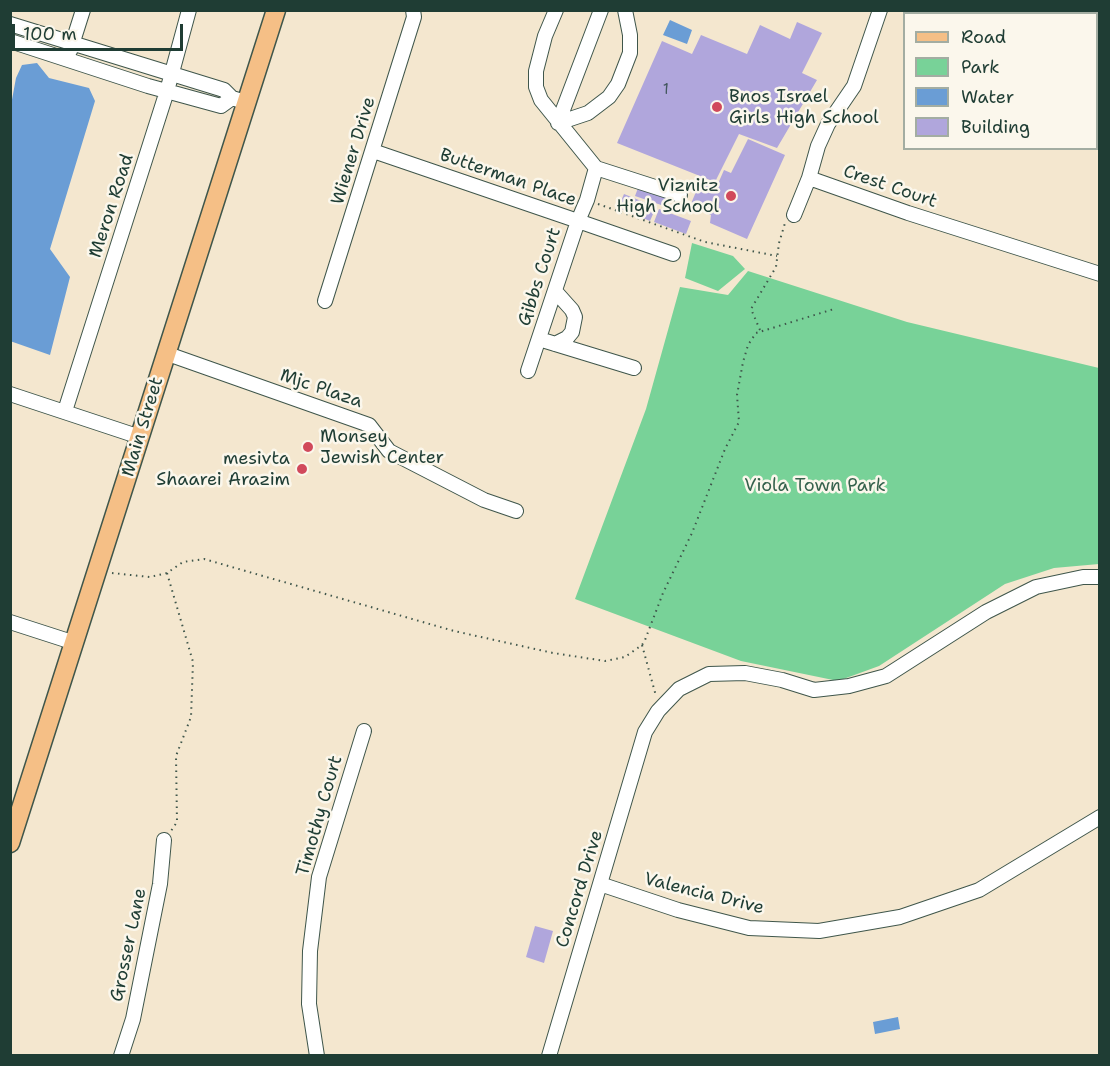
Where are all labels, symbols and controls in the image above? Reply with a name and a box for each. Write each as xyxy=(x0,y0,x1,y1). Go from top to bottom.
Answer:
scale bar xyxy=(15,12,186,50)
legend xyxy=(903,12,1098,150)
text: 100 m xyxy=(23,22,77,46)
text: Road xyxy=(961,25,1006,49)
text: Park xyxy=(961,55,1000,79)
house number: 1 xyxy=(663,81,669,99)
text: Water xyxy=(961,85,1014,109)
place label: Bnos Israel Girls High School xyxy=(729,86,879,128)
street label: Wiener Drive xyxy=(327,94,381,208)
marker: Bnos Israel Girls High School xyxy=(710,100,724,114)
text: Building xyxy=(961,115,1030,139)
street label: Butterman Place xyxy=(437,144,579,212)
street label: Meron Road xyxy=(85,151,139,261)
street label: Crest Court xyxy=(840,161,940,213)
place label: Viznitz High School xyxy=(616,175,719,218)
marker: Viznitz High School xyxy=(724,189,738,203)
street label: Gibbs Court xyxy=(514,225,566,329)
street label: Mjc Plaza xyxy=(277,365,365,413)
street label: Main Street xyxy=(118,374,168,480)
place label: Monsey Jewish Center xyxy=(320,426,444,468)
marker: Monsey Jewish Center xyxy=(301,440,315,454)
place label: mesivta Shaarei Arazim xyxy=(156,448,290,490)
marker: mesivta Shaarei Arazim xyxy=(295,462,309,476)
park label: Viola Town Park xyxy=(744,475,886,497)
street label: Timothy Court xyxy=(292,753,348,879)
street label: Concord Drive xyxy=(552,828,608,950)
street label: Valencia Drive xyxy=(642,869,766,919)
street label: Grosser Lane xyxy=(106,886,152,1004)

